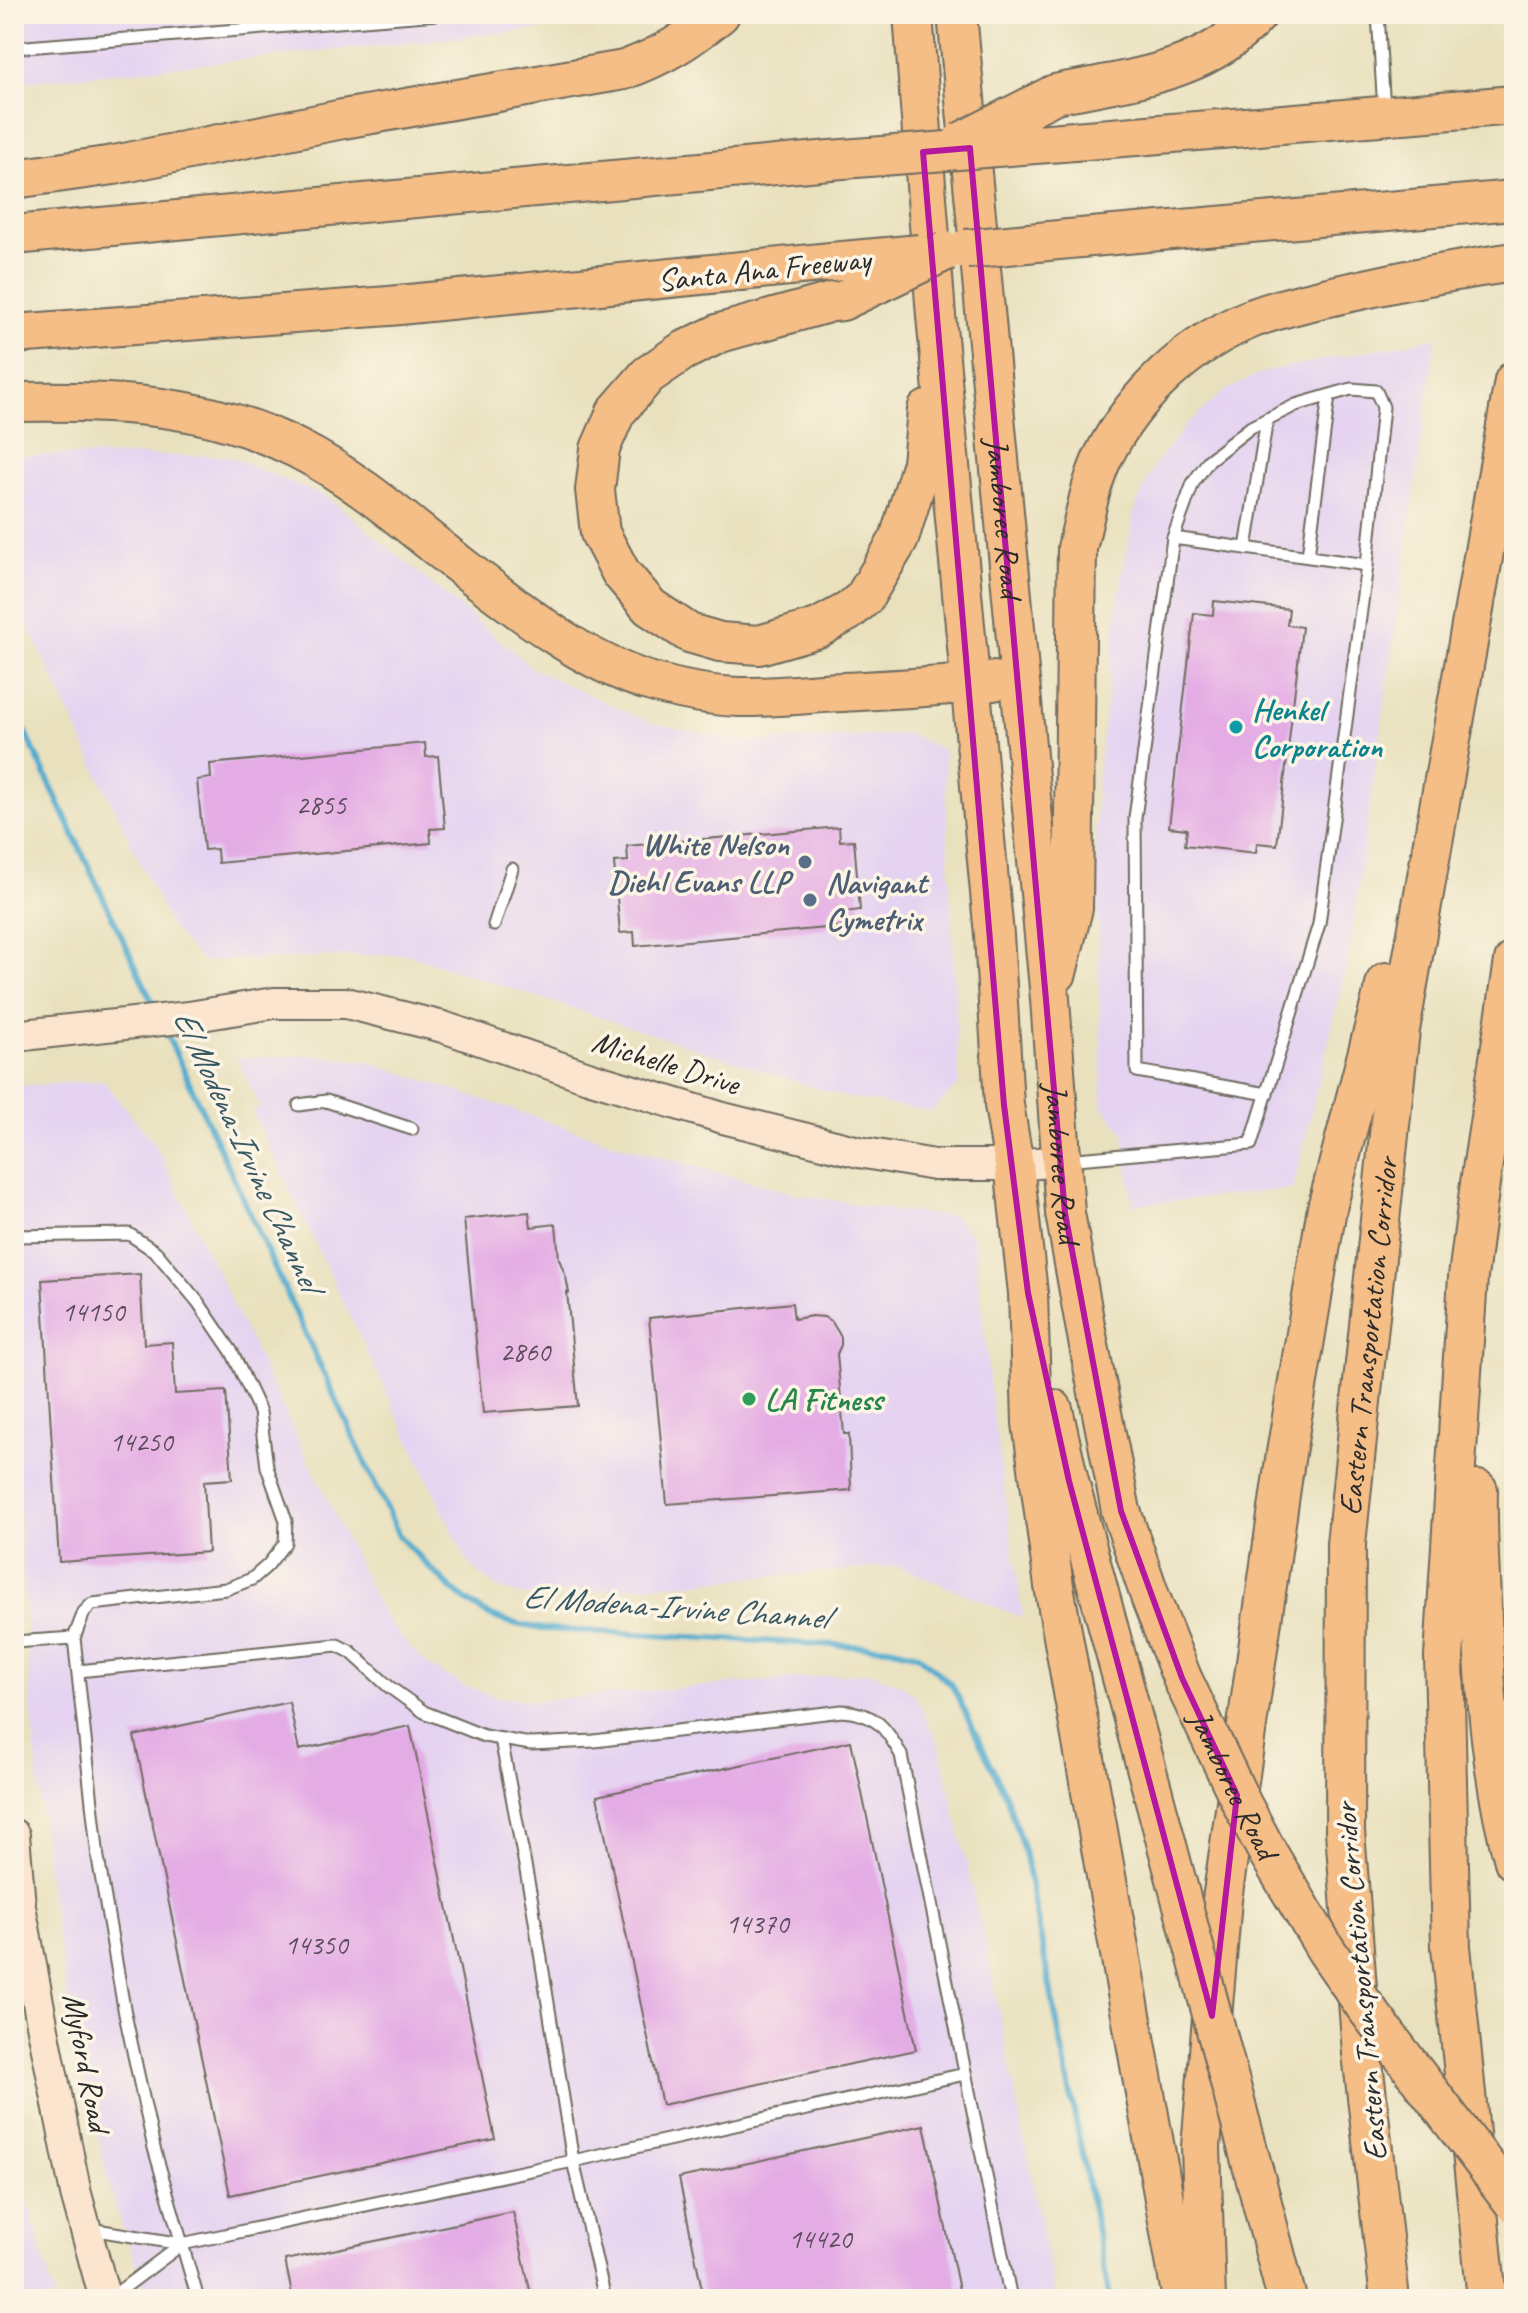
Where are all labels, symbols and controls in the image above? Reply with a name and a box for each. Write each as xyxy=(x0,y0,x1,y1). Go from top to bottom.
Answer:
street label: Santa Ana Freeway xyxy=(656,238,875,301)
street label: Jamboree Road xyxy=(976,434,1032,604)
place label: Henkel Corporation xyxy=(1252,689,1384,767)
marker: Henkel Corporation xyxy=(1227,718,1245,736)
house number: 2855 xyxy=(296,787,348,822)
place label: White Nelson Diehl Evans LLP xyxy=(608,824,794,902)
marker: White Nelson Diehl Evans LLP xyxy=(796,853,814,871)
place label: Navigant Cymetrix xyxy=(826,862,930,940)
marker: Navigant Cymetrix xyxy=(801,891,819,909)
water label: El Modena-Irvine Channel xyxy=(164,1002,336,1306)
street label: Michelle Drive xyxy=(587,1021,747,1105)
street label: Jamboree Road xyxy=(1035,1080,1091,1251)
street label: Eastern Transportation Corridor xyxy=(1329,1152,1408,1517)
house number: 14150 xyxy=(61,1294,127,1329)
house number: 2860 xyxy=(500,1334,553,1369)
place label: LA Fitness xyxy=(765,1379,885,1420)
marker: LA Fitness xyxy=(740,1390,758,1408)
house number: 14250 xyxy=(109,1424,175,1459)
water label: El Modena-Irvine Channel xyxy=(522,1574,840,1639)
street label: Jamboree Road xyxy=(1178,1702,1289,1870)
street label: Eastern Transportation Corridor xyxy=(1324,1798,1397,2162)
house number: 14370 xyxy=(725,1906,791,1941)
house number: 14350 xyxy=(284,1927,350,1962)
street label: Myford Road xyxy=(53,1990,121,2140)
house number: 14420 xyxy=(788,2221,854,2256)

